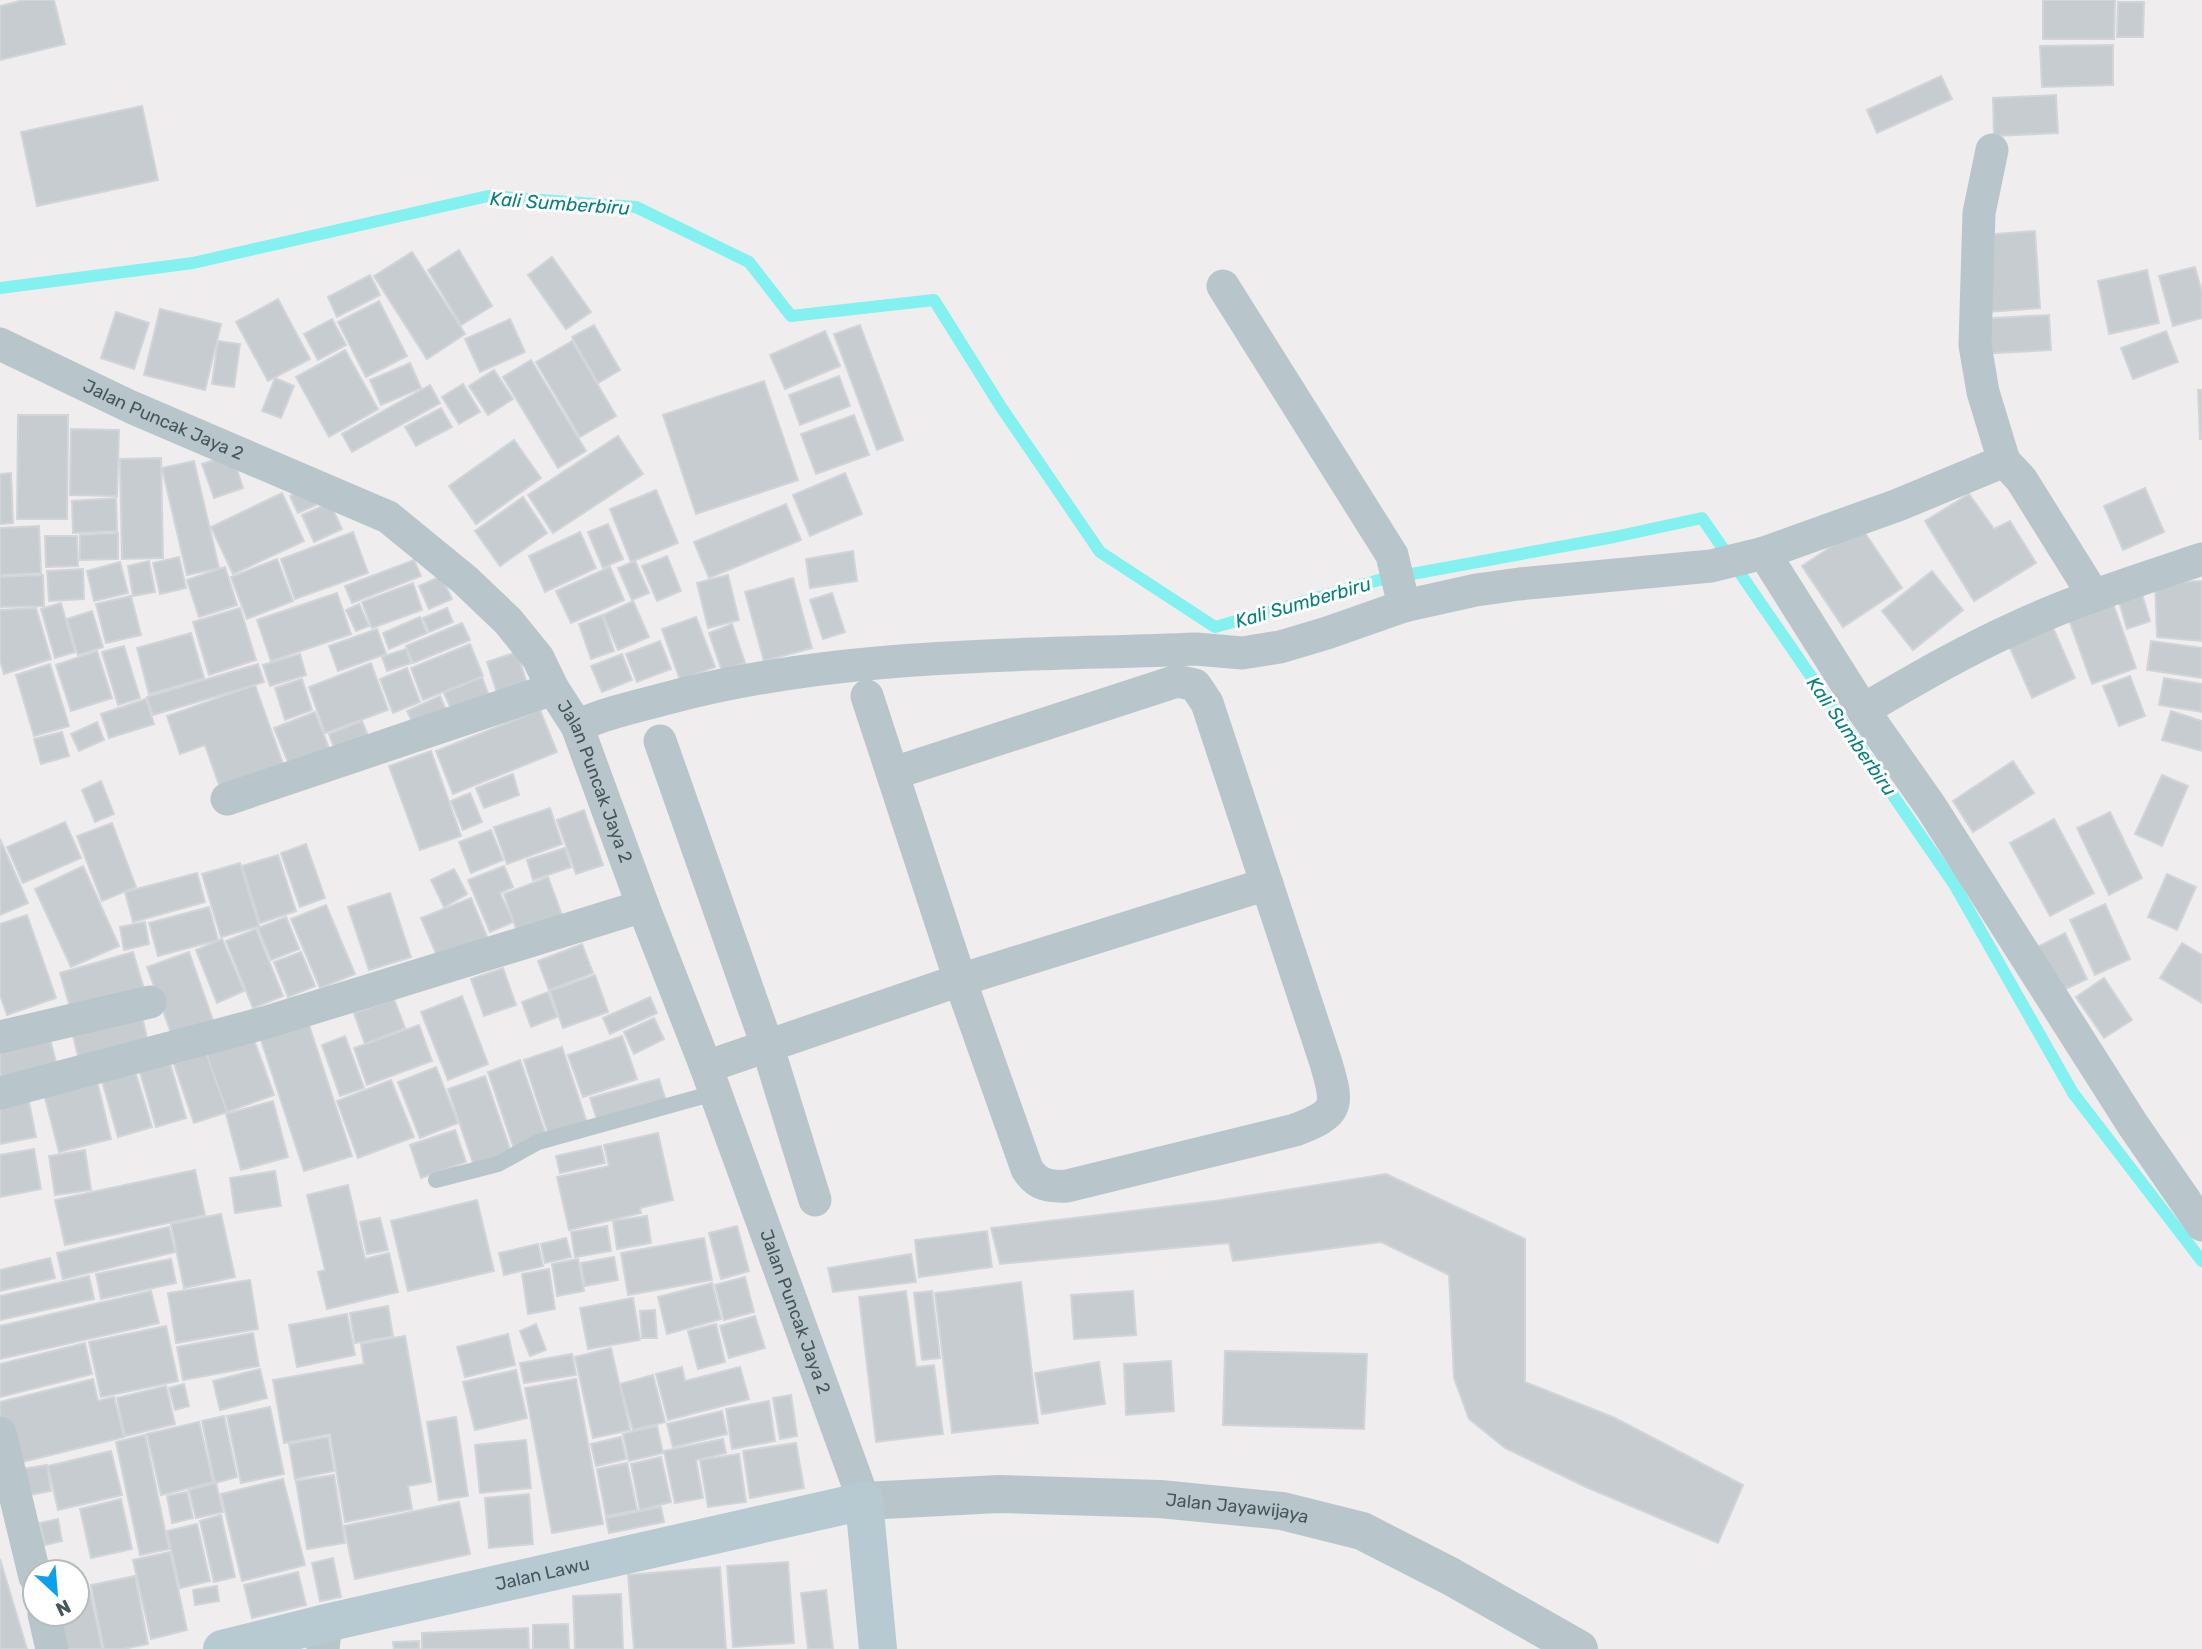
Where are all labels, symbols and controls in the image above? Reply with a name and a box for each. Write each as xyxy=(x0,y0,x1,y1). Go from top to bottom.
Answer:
water label: Kali Sumberbiru xyxy=(489,187,631,220)
street label: Jalan Puncak Jaya 2 xyxy=(79,375,247,465)
water label: Kali Sumberbiru xyxy=(1233,572,1374,633)
water label: Kali Sumberbiru xyxy=(1802,672,1901,800)
street label: Jalan Puncak Jaya 2 xyxy=(552,696,637,866)
street label: Jalan Puncak Jaya 2 xyxy=(755,1227,835,1397)
street label: Jalan Jayawijaya xyxy=(1165,1489,1311,1528)
street label: Jalan Lawu xyxy=(493,1553,592,1595)
north arrow xyxy=(21,1558,91,1628)
text: N xyxy=(52,1594,74,1621)

